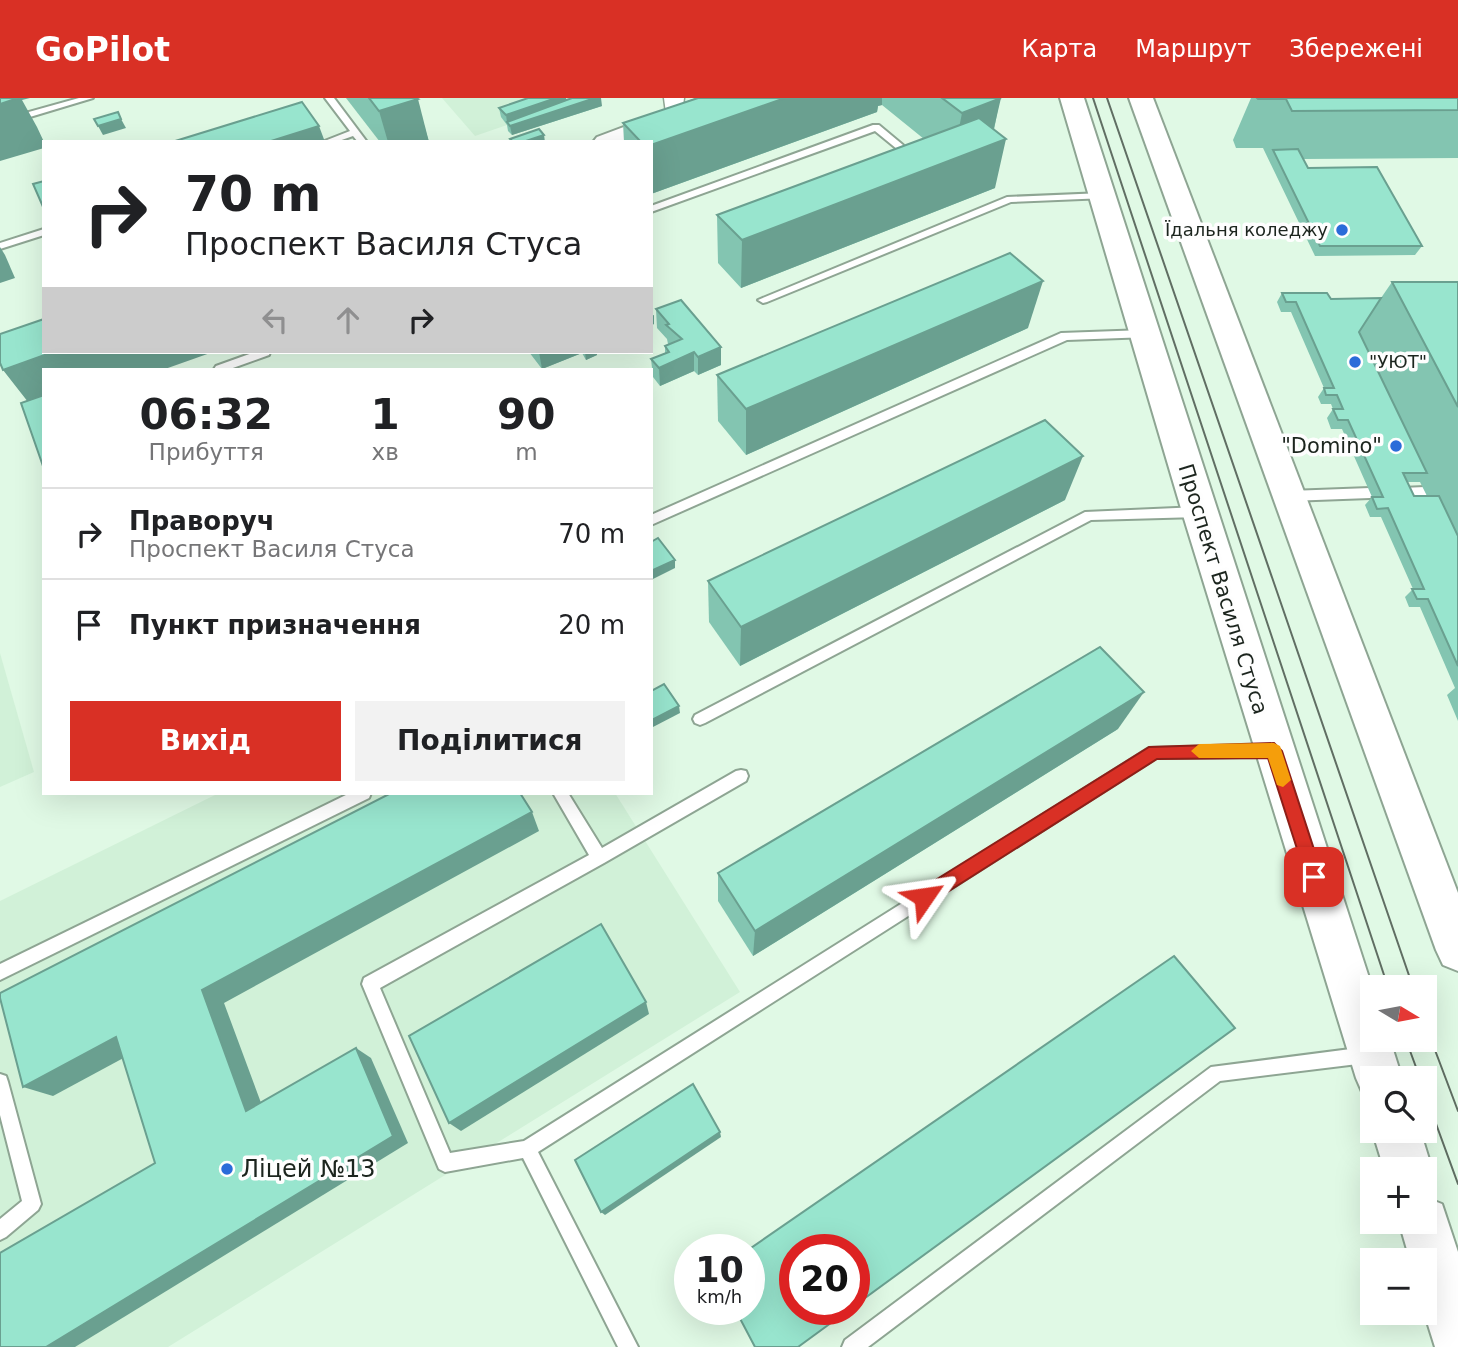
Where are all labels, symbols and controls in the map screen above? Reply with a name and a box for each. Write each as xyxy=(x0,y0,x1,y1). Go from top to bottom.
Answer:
text: GoPilot xyxy=(35,30,170,69)
text: Карта xyxy=(1022,35,1097,63)
text: Маршрут xyxy=(1135,35,1251,63)
text: Збережені xyxy=(1289,35,1423,63)
text: 70 m xyxy=(185,166,321,223)
icon: right xyxy=(70,168,161,259)
place label: Їдальня коледжу xyxy=(1165,219,1328,240)
marker: Їдальня коледжу xyxy=(1334,222,1350,238)
text: Проспект Василя Стуса xyxy=(185,225,582,263)
icon: left xyxy=(256,301,294,339)
icon: ahead xyxy=(329,301,367,339)
icon: right xyxy=(402,301,440,339)
place label: "УЮТ" xyxy=(1369,351,1427,372)
marker: "УЮТ" xyxy=(1347,354,1363,370)
text: 06:32 xyxy=(139,390,273,439)
text: 1 xyxy=(370,390,400,439)
text: 90 xyxy=(497,390,556,439)
place label: "Domino" xyxy=(1281,434,1382,458)
marker: "Domino" xyxy=(1388,438,1404,454)
text: Прибуття xyxy=(149,439,264,465)
text: хв xyxy=(372,439,399,465)
text: m xyxy=(515,439,538,465)
street label: Проспект Василя Стуса xyxy=(1173,461,1273,717)
text: Праворуч xyxy=(129,506,275,536)
icon: right xyxy=(70,515,108,553)
text: 70 m xyxy=(558,519,625,549)
text: Проспект Василя Стуса xyxy=(129,536,415,562)
icon: arrive xyxy=(70,606,108,644)
text: Пункт призначення xyxy=(129,610,421,640)
text: 20 m xyxy=(558,610,625,640)
button: Вихід xyxy=(70,701,341,781)
button: Поділитися xyxy=(355,701,625,781)
pin xyxy=(1284,847,1344,907)
icon: arrive xyxy=(1295,858,1333,896)
position arrow xyxy=(887,860,961,934)
north arrow xyxy=(1360,975,1437,1052)
map controls xyxy=(1360,975,1437,1325)
button: search xyxy=(1360,1066,1437,1143)
place label: Ліцей №13 xyxy=(241,1155,376,1183)
button: + xyxy=(1360,1157,1437,1234)
marker: Ліцей №13 xyxy=(219,1161,235,1177)
speed limit sign: 20 xyxy=(779,1234,870,1325)
button: − xyxy=(1360,1248,1437,1325)
text: 10 xyxy=(695,1250,744,1290)
text: km/h xyxy=(697,1286,742,1307)

